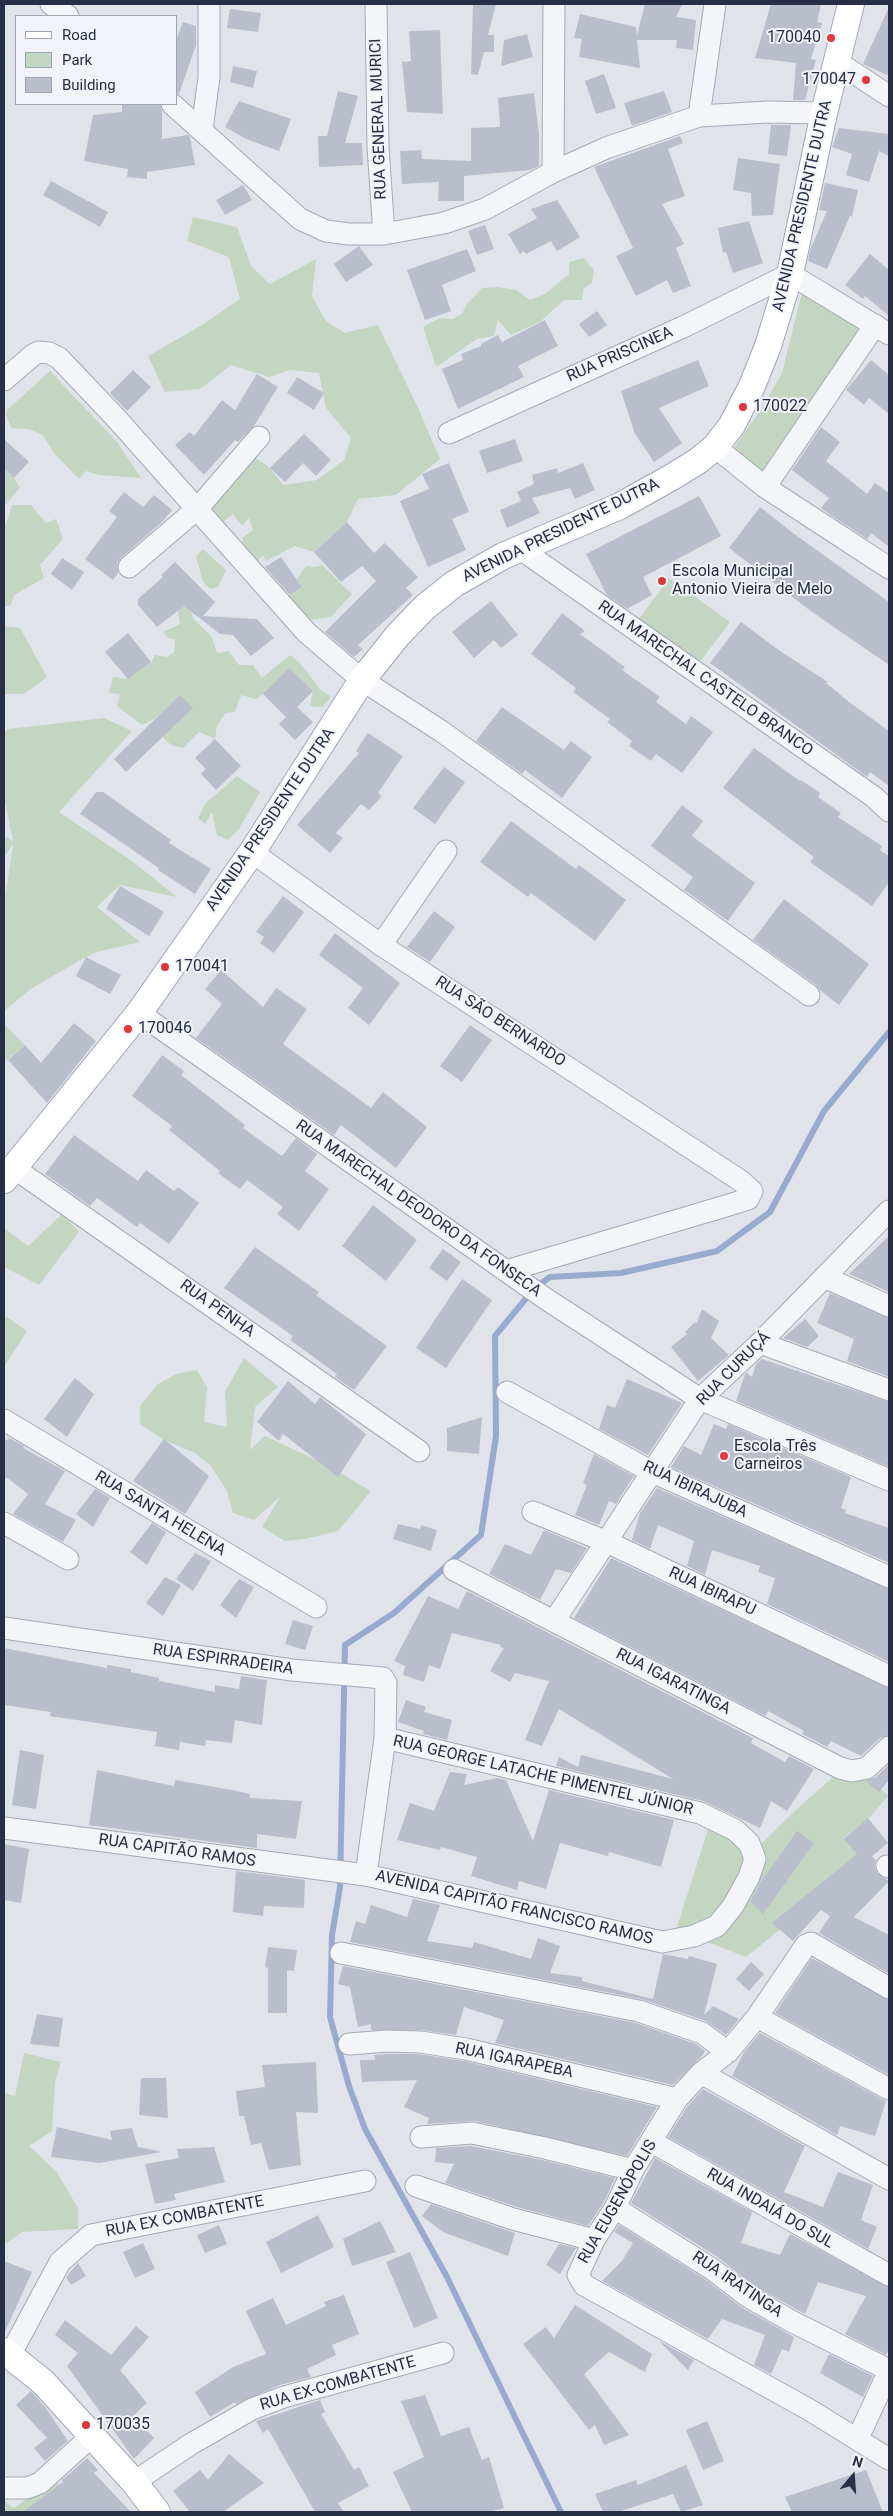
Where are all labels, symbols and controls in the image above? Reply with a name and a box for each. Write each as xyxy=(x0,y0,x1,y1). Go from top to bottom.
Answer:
legend xyxy=(15,15,178,105)
text: Road xyxy=(62,26,96,44)
place label: 170040 xyxy=(767,28,821,48)
marker: 170040 xyxy=(825,32,837,44)
street label: RUA GENERAL MURICI xyxy=(367,38,391,200)
text: Park xyxy=(62,51,92,69)
place label: 170047 xyxy=(802,70,856,90)
marker: 170047 xyxy=(860,74,872,86)
text: Building xyxy=(62,76,116,94)
street label: AVENIDA PRESIDENTE DUTRA xyxy=(769,98,837,314)
street label: RUA PRISCINEA xyxy=(564,323,676,387)
place label: 170022 xyxy=(753,397,807,417)
marker: 170022 xyxy=(737,401,749,413)
street label: AVENIDA PRESIDENTE DUTRA xyxy=(459,475,663,587)
place label: Escola Municipal Antonio Vieira de Melo xyxy=(672,562,832,600)
marker: Escola Municipal Antonio Vieira de Melo xyxy=(656,575,668,587)
street label: RUA MARECHAL CASTELO BRANCO xyxy=(594,597,816,761)
street label: AVENIDA PRESIDENTE DUTRA xyxy=(202,725,340,915)
place label: 170041 xyxy=(175,957,229,977)
marker: 170041 xyxy=(159,961,171,973)
street label: RUA SÃO BERNARDO xyxy=(431,973,569,1071)
place label: 170046 xyxy=(138,1019,192,1039)
marker: 170046 xyxy=(122,1023,134,1035)
street label: RUA MARECHAL DEODORO DA FONSECA xyxy=(292,1116,544,1302)
street label: RUA PENHA xyxy=(176,1276,258,1342)
street label: RUA CURUÇÁ xyxy=(693,1328,775,1410)
place label: Escola Três Carneiros xyxy=(734,1437,816,1475)
marker: Escola Três Carneiros xyxy=(718,1450,730,1462)
street label: RUA IBIRAJUBA xyxy=(640,1457,750,1523)
street label: RUA SANTA HELENA xyxy=(91,1467,229,1561)
street label: RUA IBIRAPU xyxy=(665,1563,759,1621)
street label: RUA ESPIRRADEIRA xyxy=(151,1641,295,1679)
street label: RUA IGARATINGA xyxy=(612,1645,734,1719)
street label: RUA GEORGE LATACHE PIMENTEL JÚNIOR xyxy=(391,1732,695,1820)
street label: RUA CAPITÃO RAMOS xyxy=(97,1830,257,1872)
street label: AVENIDA CAPITÃO FRANCISCO RAMOS xyxy=(374,1867,654,1949)
street label: RUA IGARAPEBA xyxy=(453,2039,575,2083)
street label: RUA EUGENÓPOLIS xyxy=(575,2137,661,2267)
street label: RUA INDAIÁ DO SUL xyxy=(703,2165,837,2253)
street label: RUA EX COMBATENTE xyxy=(104,2192,266,2242)
street label: RUA IRATINGA xyxy=(688,2248,786,2322)
street label: RUA EX-COMBATENTE xyxy=(258,2353,418,2415)
place label: 170035 xyxy=(96,2415,150,2435)
marker: 170035 xyxy=(80,2419,92,2431)
north arrow xyxy=(828,2451,878,2501)
text: N xyxy=(850,2453,865,2471)

